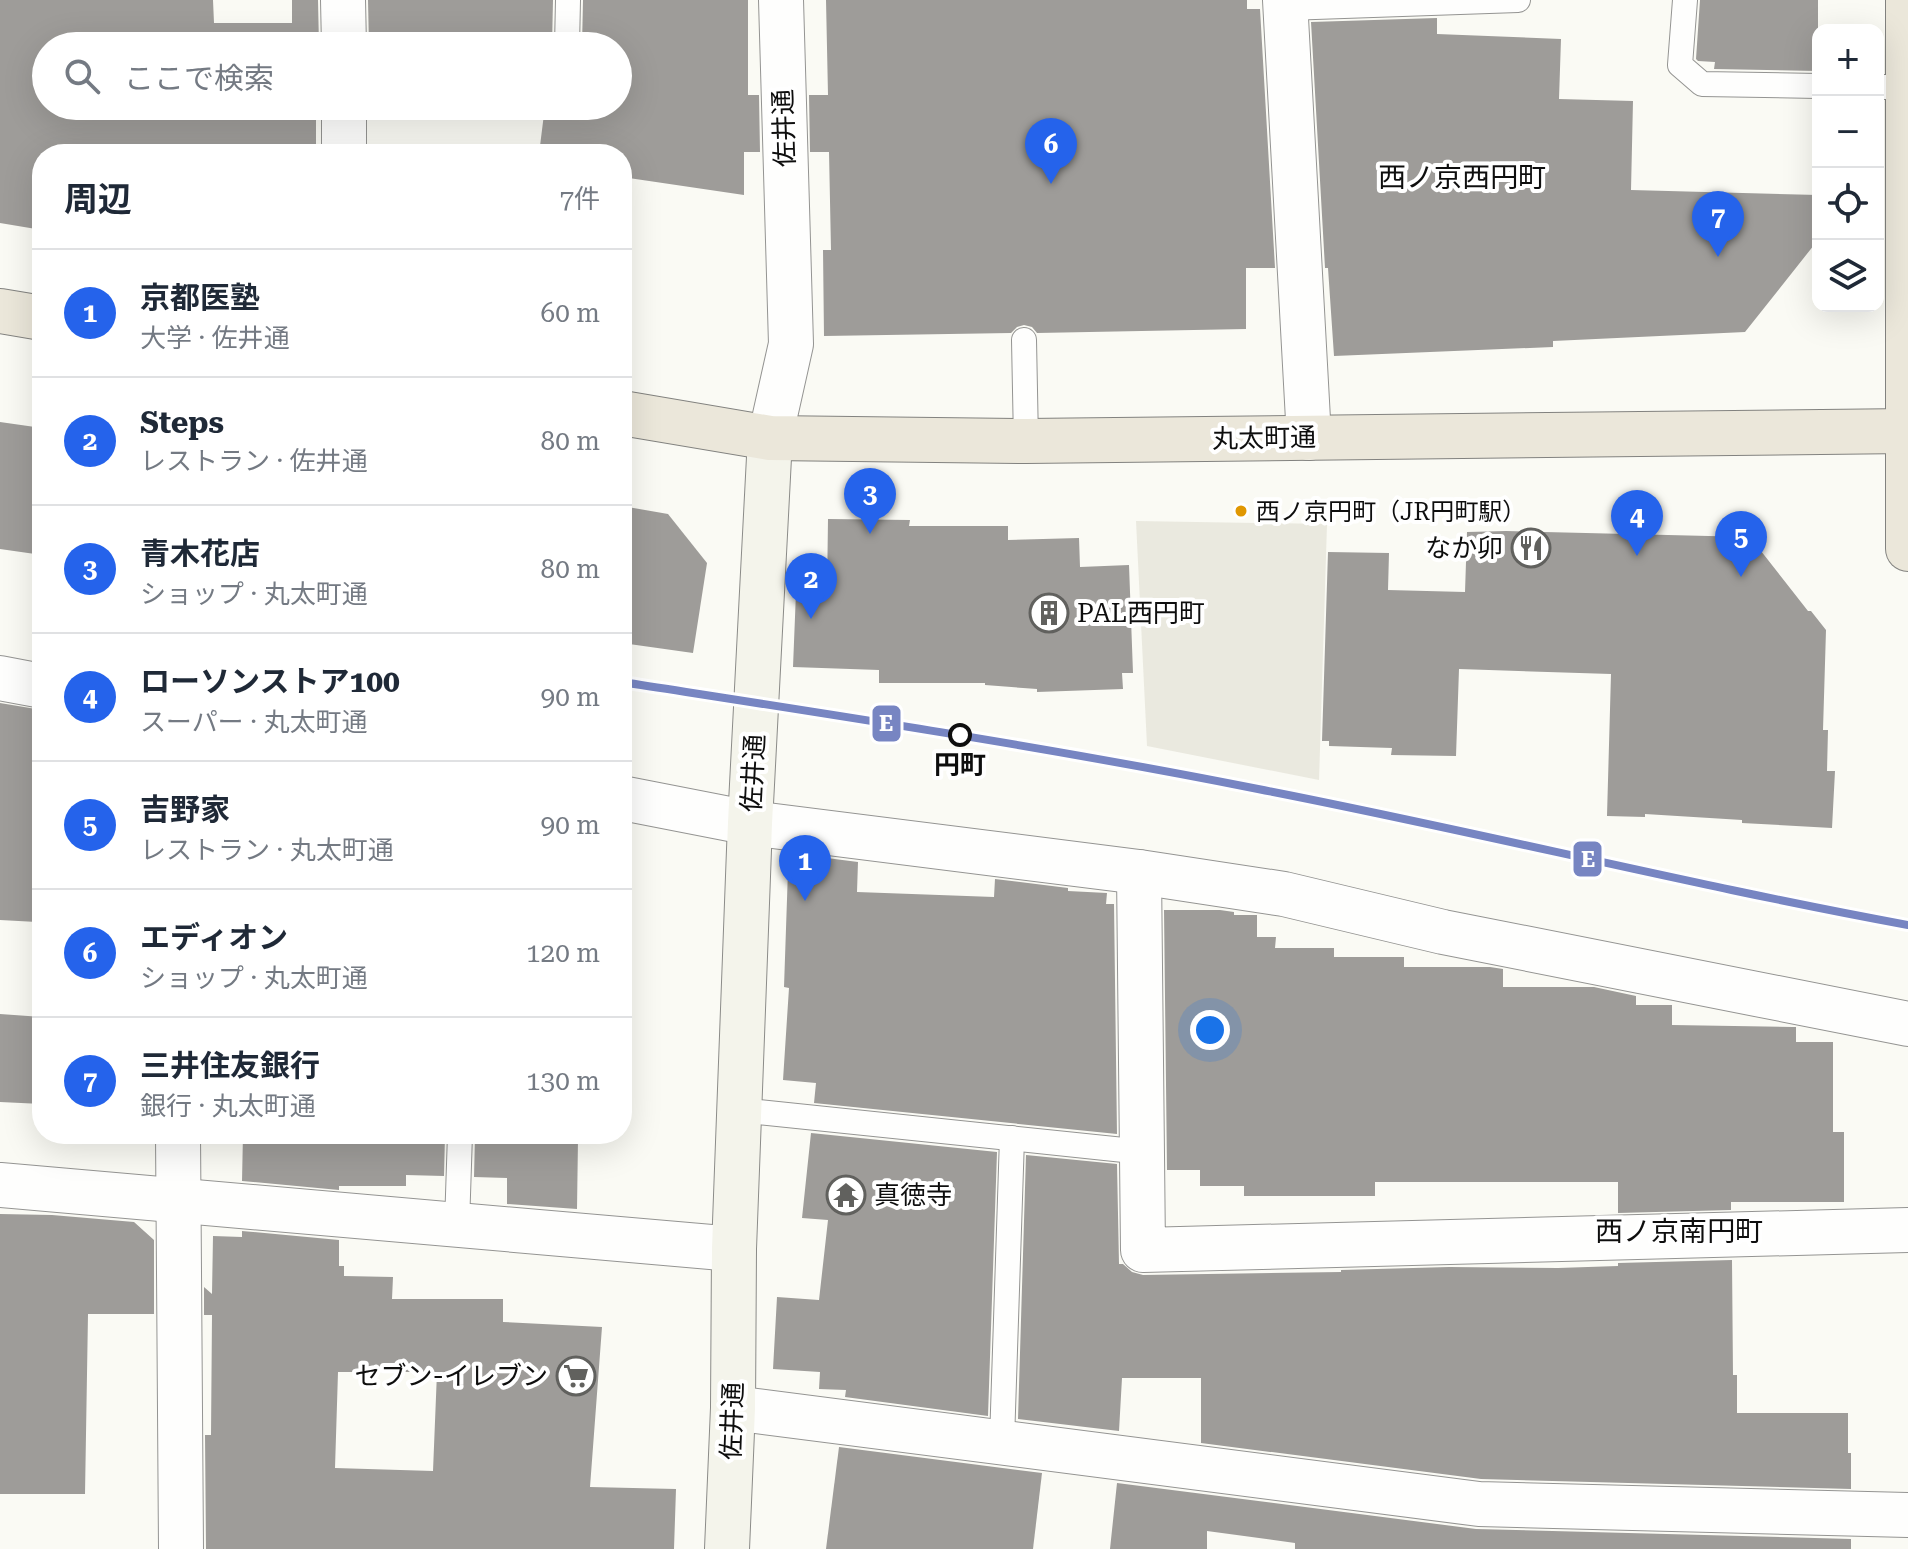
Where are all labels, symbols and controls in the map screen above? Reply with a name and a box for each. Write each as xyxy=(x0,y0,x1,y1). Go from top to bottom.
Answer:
map controls xyxy=(1812,24,1884,312)
button: + xyxy=(1812,24,1884,96)
search box xyxy=(32,32,632,120)
icon: search xyxy=(60,54,104,98)
text: ここで検索 xyxy=(124,61,274,96)
street label: 佐井通 xyxy=(768,88,800,168)
button: − xyxy=(1812,96,1884,168)
pin: 6 xyxy=(1025,118,1077,184)
district label: 西ノ京西円町 xyxy=(1378,161,1546,194)
button: locate xyxy=(1812,168,1884,240)
text: 周辺 xyxy=(64,179,132,219)
text: 7件 xyxy=(559,184,600,214)
pin: 7 xyxy=(1692,191,1744,257)
button: layers xyxy=(1812,240,1884,312)
text: 京都医塾 xyxy=(140,280,260,315)
text: 1 xyxy=(83,298,97,328)
text: 60 m xyxy=(541,298,600,328)
text: 大学 · 佐井通 xyxy=(140,323,290,353)
text: Steps xyxy=(140,405,224,440)
street label: 丸太町通 xyxy=(1212,422,1316,454)
text: 2 xyxy=(83,426,97,456)
text: 80 m xyxy=(541,426,600,456)
text: レストラン · 佐井通 xyxy=(140,446,368,476)
pin: 3 xyxy=(844,468,896,534)
pin: 4 xyxy=(1611,490,1663,556)
place label: 西ノ京円町（JR円町駅） xyxy=(1256,498,1526,526)
marker: 西ノ京円町（JR円町駅） xyxy=(1233,503,1249,519)
pin: 5 xyxy=(1715,511,1767,577)
restaurant icon: なか卯 xyxy=(1510,527,1552,569)
place label: なか卯 xyxy=(1425,533,1503,563)
text: 青木花店 xyxy=(140,536,260,571)
pin: 2 xyxy=(785,553,837,619)
text: 3 xyxy=(83,554,97,584)
text: 80 m xyxy=(541,554,600,584)
text: ショップ · 丸太町通 xyxy=(140,579,368,609)
building icon: PAL西円町 xyxy=(1028,592,1070,634)
place label: PAL西円町 xyxy=(1077,598,1205,628)
text: ローソンストア100 xyxy=(140,664,400,699)
text: 4 xyxy=(83,682,97,712)
text: 90 m xyxy=(541,682,600,712)
line badge: E xyxy=(871,704,902,743)
text: スーパー · 丸太町通 xyxy=(140,707,367,737)
text: E xyxy=(879,711,893,736)
marker: 円町 xyxy=(949,724,971,746)
street label: 佐井通 xyxy=(736,733,770,813)
place label: 円町 xyxy=(934,750,986,780)
text: 吉野家 xyxy=(140,792,230,827)
text: 5 xyxy=(83,810,97,840)
text: 90 m xyxy=(541,810,600,840)
text: レストラン · 丸太町通 xyxy=(140,835,394,865)
pin: 1 xyxy=(779,835,831,901)
line badge: E xyxy=(1572,840,1603,878)
text: E xyxy=(1581,847,1595,872)
text: エディオン xyxy=(140,920,288,955)
text: 6 xyxy=(83,938,97,968)
text: 120 m xyxy=(526,938,600,968)
text: ショップ · 丸太町通 xyxy=(140,963,368,993)
your location xyxy=(1190,1010,1230,1050)
text: 三井住友銀行 xyxy=(140,1048,320,1083)
text: 7 xyxy=(83,1066,97,1096)
text: 130 m xyxy=(526,1066,600,1096)
text: 銀行 · 丸太町通 xyxy=(140,1091,316,1121)
temple icon: 真徳寺 xyxy=(825,1174,867,1216)
place label: 真徳寺 xyxy=(874,1180,952,1210)
district label: 西ノ京南円町 xyxy=(1595,1215,1763,1248)
supermarket icon: セブン-イレブン xyxy=(555,1355,597,1397)
place label: セブン-イレブン xyxy=(355,1361,548,1391)
street label: 佐井通 xyxy=(716,1381,748,1461)

